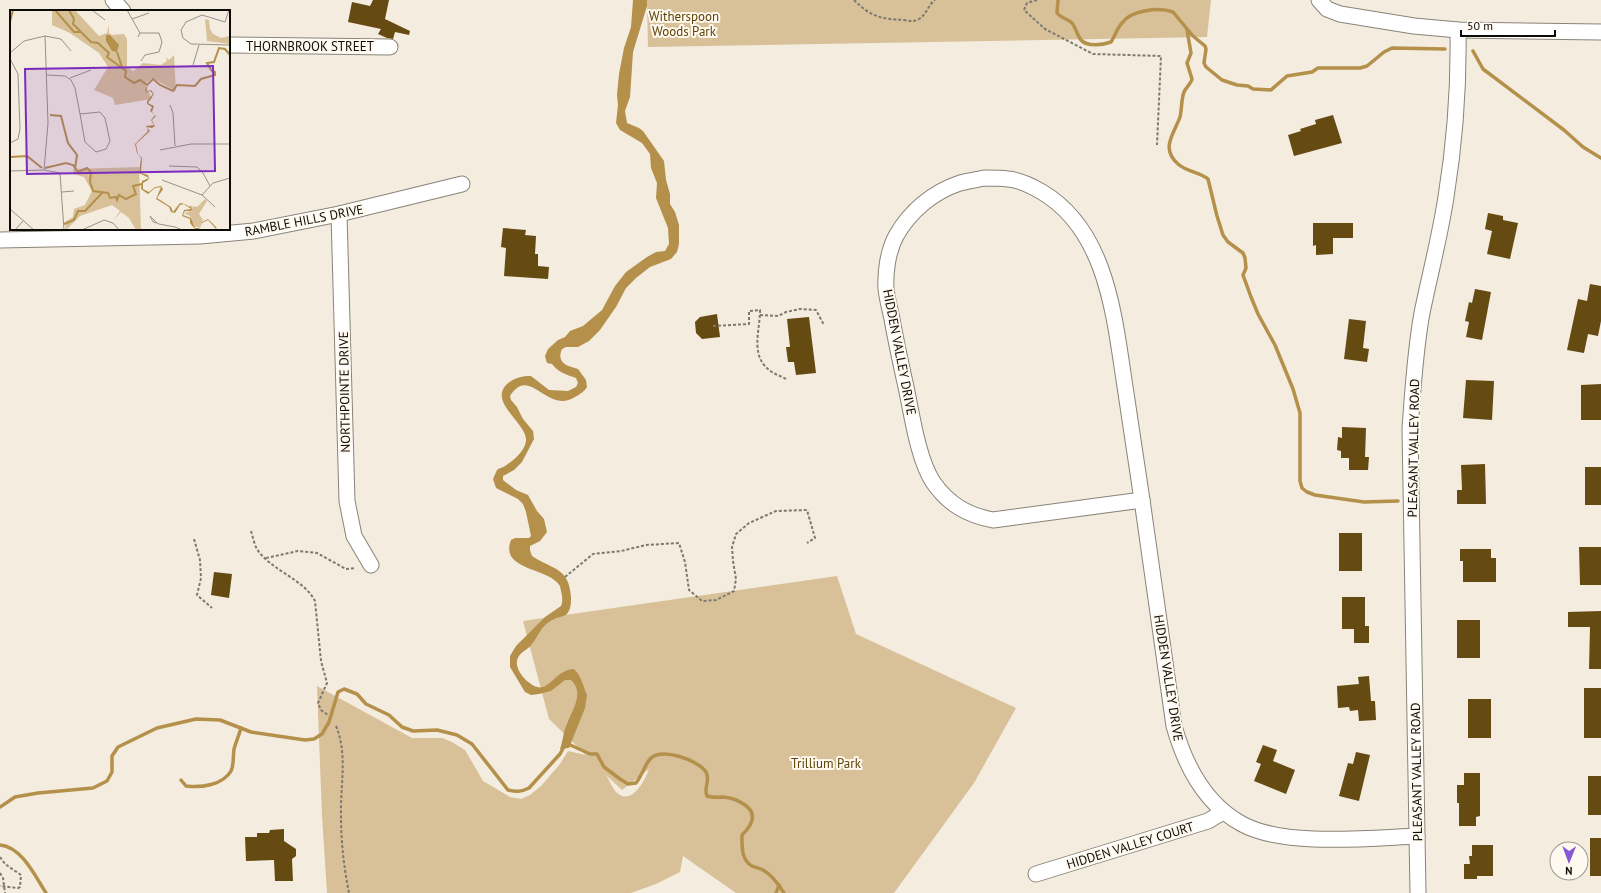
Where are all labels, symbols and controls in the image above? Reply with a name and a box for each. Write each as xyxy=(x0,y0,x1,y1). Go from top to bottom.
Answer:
park label: Witherspoon Woods Park xyxy=(649,8,719,40)
inset map xyxy=(10,10,230,230)
scale bar xyxy=(1461,12,1555,38)
text: 50 m xyxy=(1467,18,1493,33)
street label: THORNBROOK STREET xyxy=(246,38,374,55)
street label: RAMBLE HILLS DRIVE xyxy=(243,201,365,240)
street label: HIDDEN VALLEY DRIVE xyxy=(879,288,920,417)
street label: NORTHPOINTE DRIVE xyxy=(335,331,354,453)
street label: PLEASANT VALLEY ROAD xyxy=(1404,379,1423,517)
street label: HIDDEN VALLEY DRIVE xyxy=(1150,614,1187,743)
street label: PLEASANT VALLEY ROAD xyxy=(1407,703,1426,841)
park label: Trillium Park xyxy=(791,755,862,772)
street label: HIDDEN VALLEY COURT xyxy=(1064,818,1196,873)
north arrow xyxy=(1549,841,1589,881)
text: N xyxy=(1565,864,1573,878)

